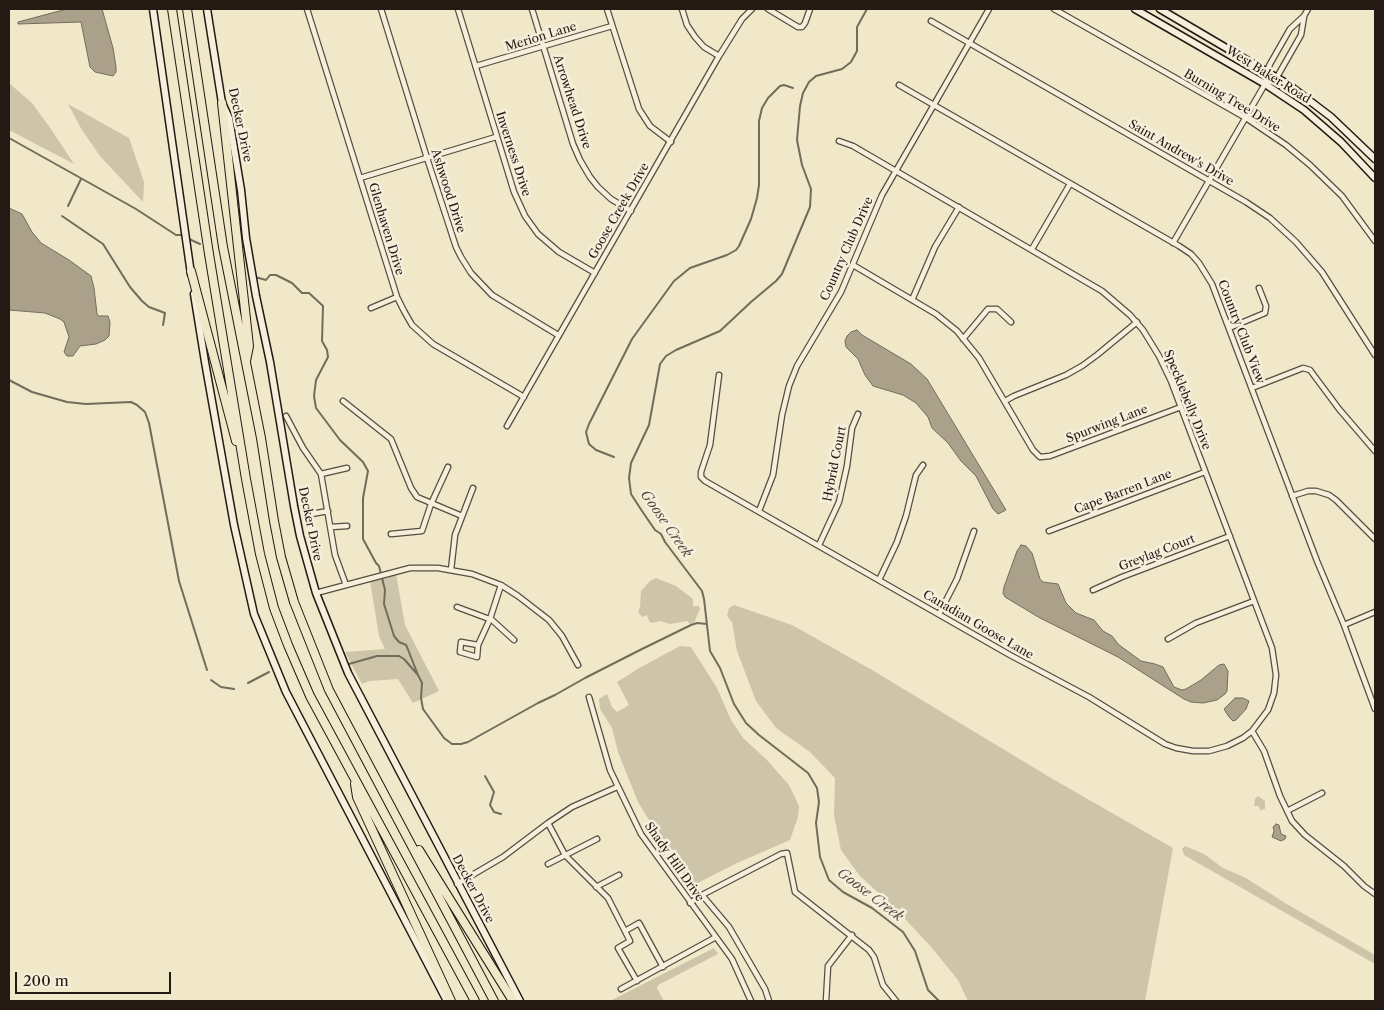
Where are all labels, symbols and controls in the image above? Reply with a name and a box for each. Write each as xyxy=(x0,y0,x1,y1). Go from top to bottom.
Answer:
street label: Merion Lane xyxy=(504,19,578,55)
street label: West Baker Road xyxy=(1223,43,1313,107)
street label: Arrowhead Drive xyxy=(550,53,594,151)
street label: Burning Tree Drive xyxy=(1181,67,1283,135)
street label: Decker Drive xyxy=(225,87,255,163)
street label: Inverness Drive xyxy=(492,110,534,198)
street label: Saint Andrew's Drive xyxy=(1126,117,1236,189)
street label: Ashwood Drive xyxy=(428,147,468,235)
street label: Goose Creek Drive xyxy=(586,160,652,262)
street label: Glenhaven Drive xyxy=(365,181,407,277)
street label: Country Club Drive xyxy=(818,195,876,303)
street label: Country Club View xyxy=(1215,278,1267,386)
street label: Specklebelly Drive xyxy=(1160,348,1214,452)
street label: Spurwing Lane xyxy=(1064,402,1150,446)
street label: Hybrid Court xyxy=(821,425,849,503)
street label: Cape Barren Lane xyxy=(1072,467,1174,517)
street label: Decker Drive xyxy=(295,486,325,562)
water label: Goose Creek xyxy=(637,487,695,561)
street label: Greylag Court xyxy=(1117,532,1197,574)
street label: Canadian Goose Lane xyxy=(920,587,1036,663)
street label: Shady Hill Drive xyxy=(641,820,707,904)
street label: Decker Drive xyxy=(449,852,497,926)
water label: Goose Creek xyxy=(834,865,906,925)
scale bar xyxy=(18,962,174,994)
text: 200 m xyxy=(23,971,69,990)

